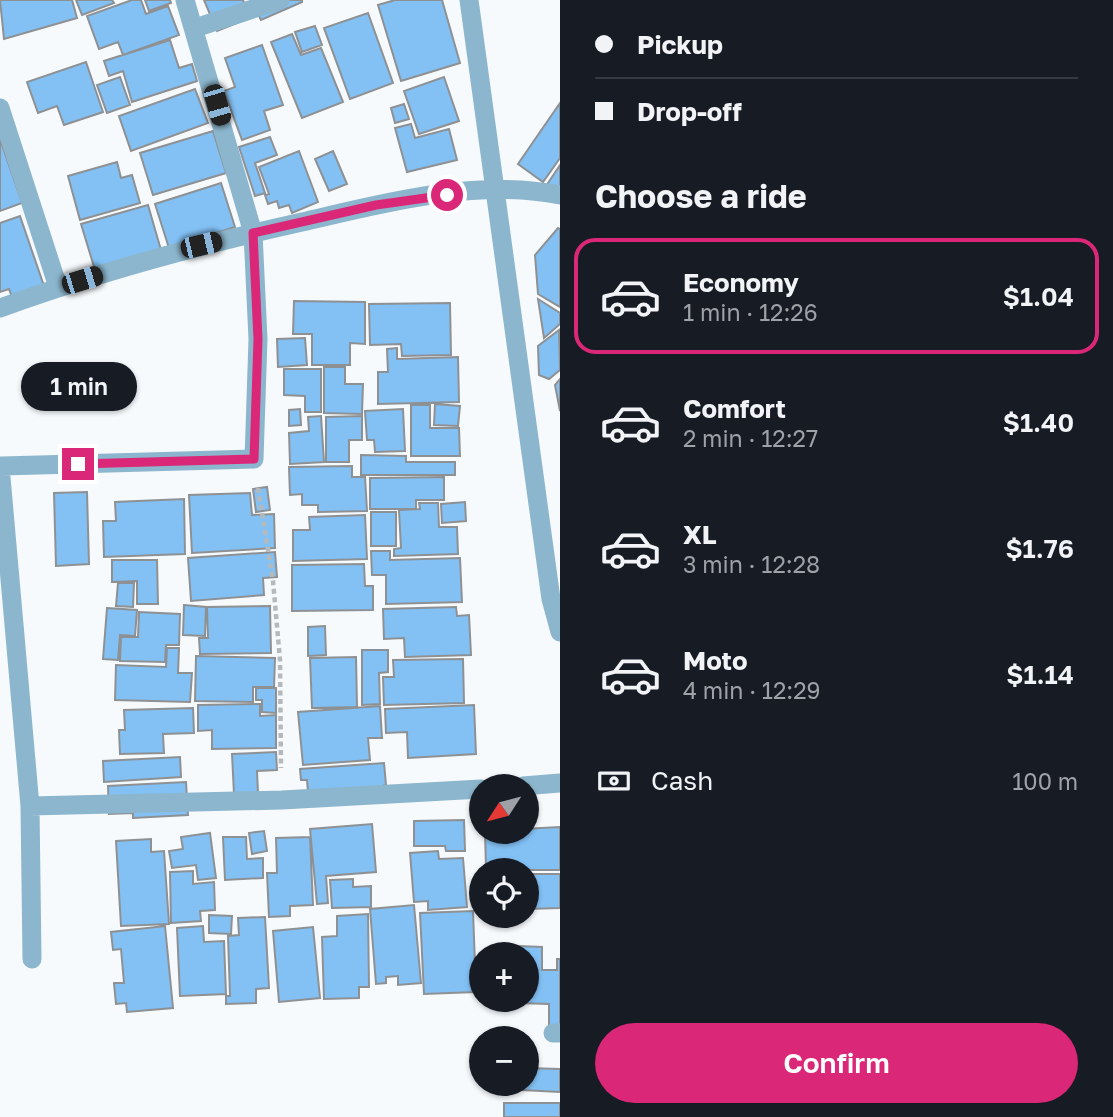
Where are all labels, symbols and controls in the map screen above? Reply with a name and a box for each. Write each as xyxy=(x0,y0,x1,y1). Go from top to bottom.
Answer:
text: Pickup xyxy=(637,29,723,60)
car xyxy=(202,82,233,128)
text: Drop-off xyxy=(637,96,742,127)
text: Choose a ride xyxy=(595,177,807,215)
route start xyxy=(431,179,463,211)
car xyxy=(179,230,224,260)
car xyxy=(59,264,106,296)
icon: car xyxy=(599,265,662,328)
text: Economy xyxy=(683,267,799,298)
text: $1.04 xyxy=(1003,281,1074,312)
text: 1 min · 12:26 xyxy=(683,298,818,326)
callout: 1 min xyxy=(20,363,136,412)
text: 1 min xyxy=(50,372,108,400)
icon: car xyxy=(599,391,662,454)
text: Comfort xyxy=(683,393,786,424)
text: $1.40 xyxy=(1003,407,1074,438)
text: 2 min · 12:27 xyxy=(683,424,818,452)
route end xyxy=(62,448,94,480)
icon: car xyxy=(599,517,662,580)
text: XL xyxy=(683,519,717,550)
text: $1.76 xyxy=(1005,533,1074,564)
text: 3 min · 12:28 xyxy=(683,550,820,578)
icon: car xyxy=(599,643,662,706)
text: Moto xyxy=(683,645,748,676)
text: $1.14 xyxy=(1006,659,1074,690)
text: 4 min · 12:29 xyxy=(683,676,821,704)
icon: cash xyxy=(595,762,633,800)
text: Cash xyxy=(651,765,713,796)
text: 100 m xyxy=(1012,767,1078,795)
north arrow xyxy=(469,774,539,844)
map controls xyxy=(469,774,539,1096)
button: locate xyxy=(469,858,539,928)
button: + xyxy=(469,942,539,1012)
button: Confirm xyxy=(595,1023,1078,1103)
button: − xyxy=(469,1026,539,1096)

